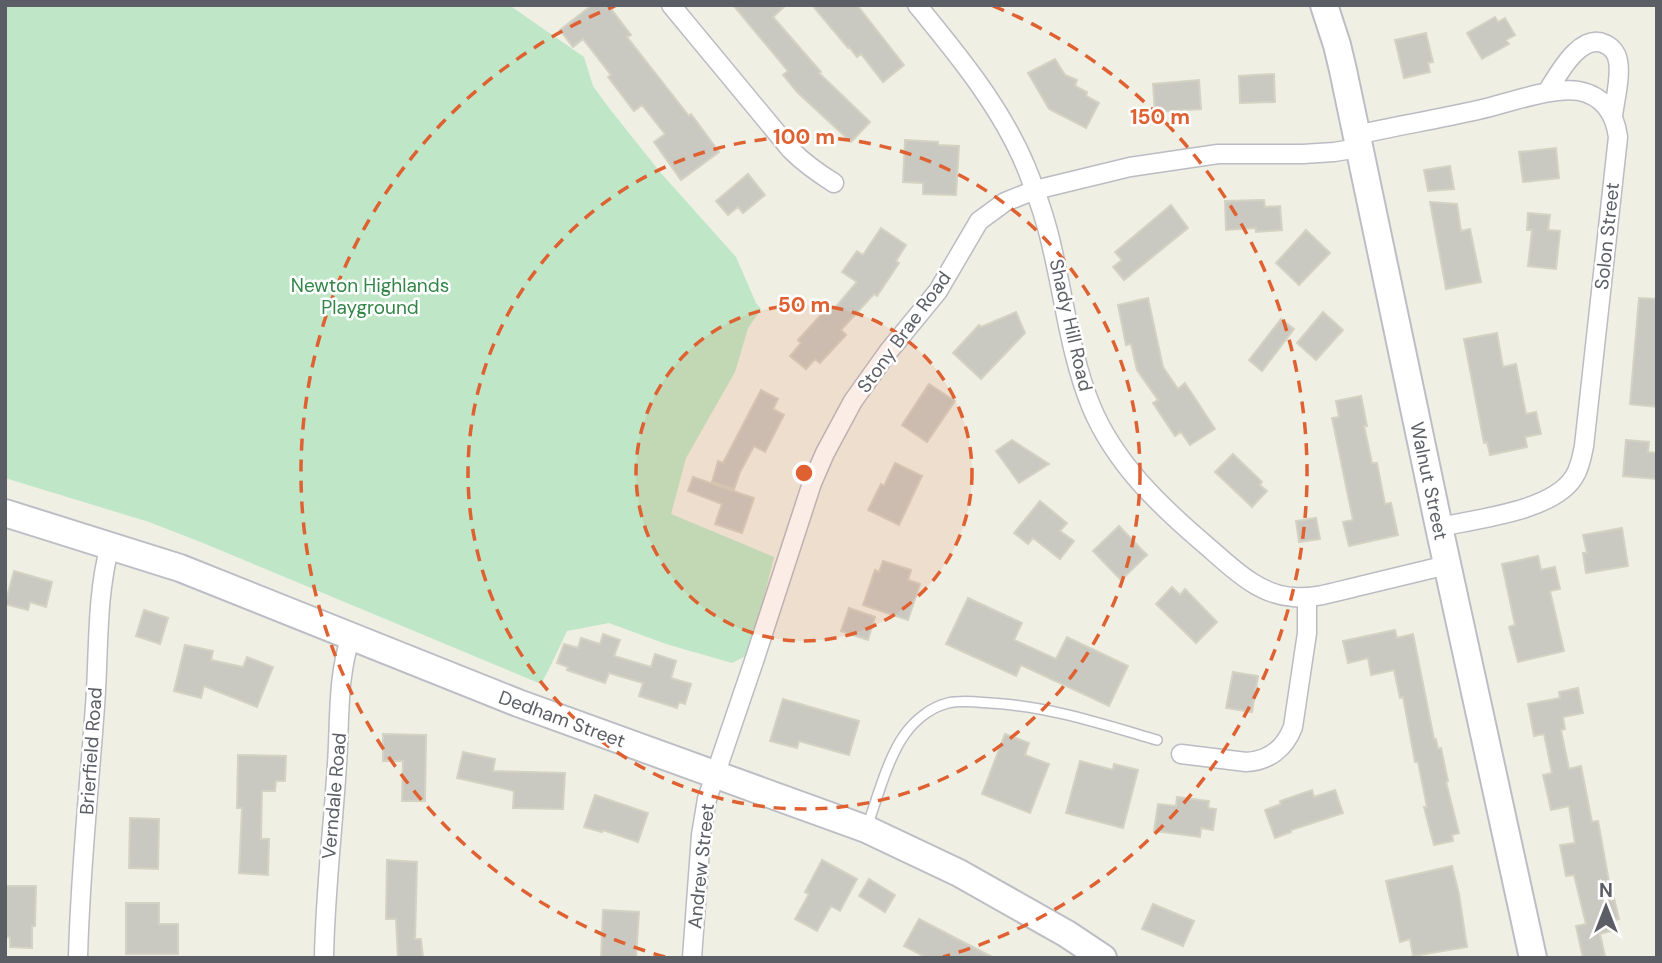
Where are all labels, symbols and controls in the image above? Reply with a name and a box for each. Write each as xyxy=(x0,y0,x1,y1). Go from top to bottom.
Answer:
text: 150 m xyxy=(1130,103,1190,131)
text: 100 m xyxy=(773,123,835,151)
street label: Solon Street xyxy=(1589,181,1625,291)
street label: Shady Hill Road xyxy=(1044,256,1098,394)
street label: Stony Brae Road xyxy=(851,266,957,398)
park label: Newton Highlands Playground xyxy=(291,273,449,320)
text: 50 m xyxy=(778,291,830,319)
street label: Walnut Street xyxy=(1404,420,1454,542)
centre of rings xyxy=(792,461,816,485)
street label: Dedham Street xyxy=(495,685,629,753)
street label: Brierfield Road xyxy=(74,686,108,816)
street label: Verndale Road xyxy=(316,732,352,860)
street label: Andrew Street xyxy=(682,802,720,930)
north arrow xyxy=(1571,872,1641,942)
text: N xyxy=(1599,878,1613,903)

